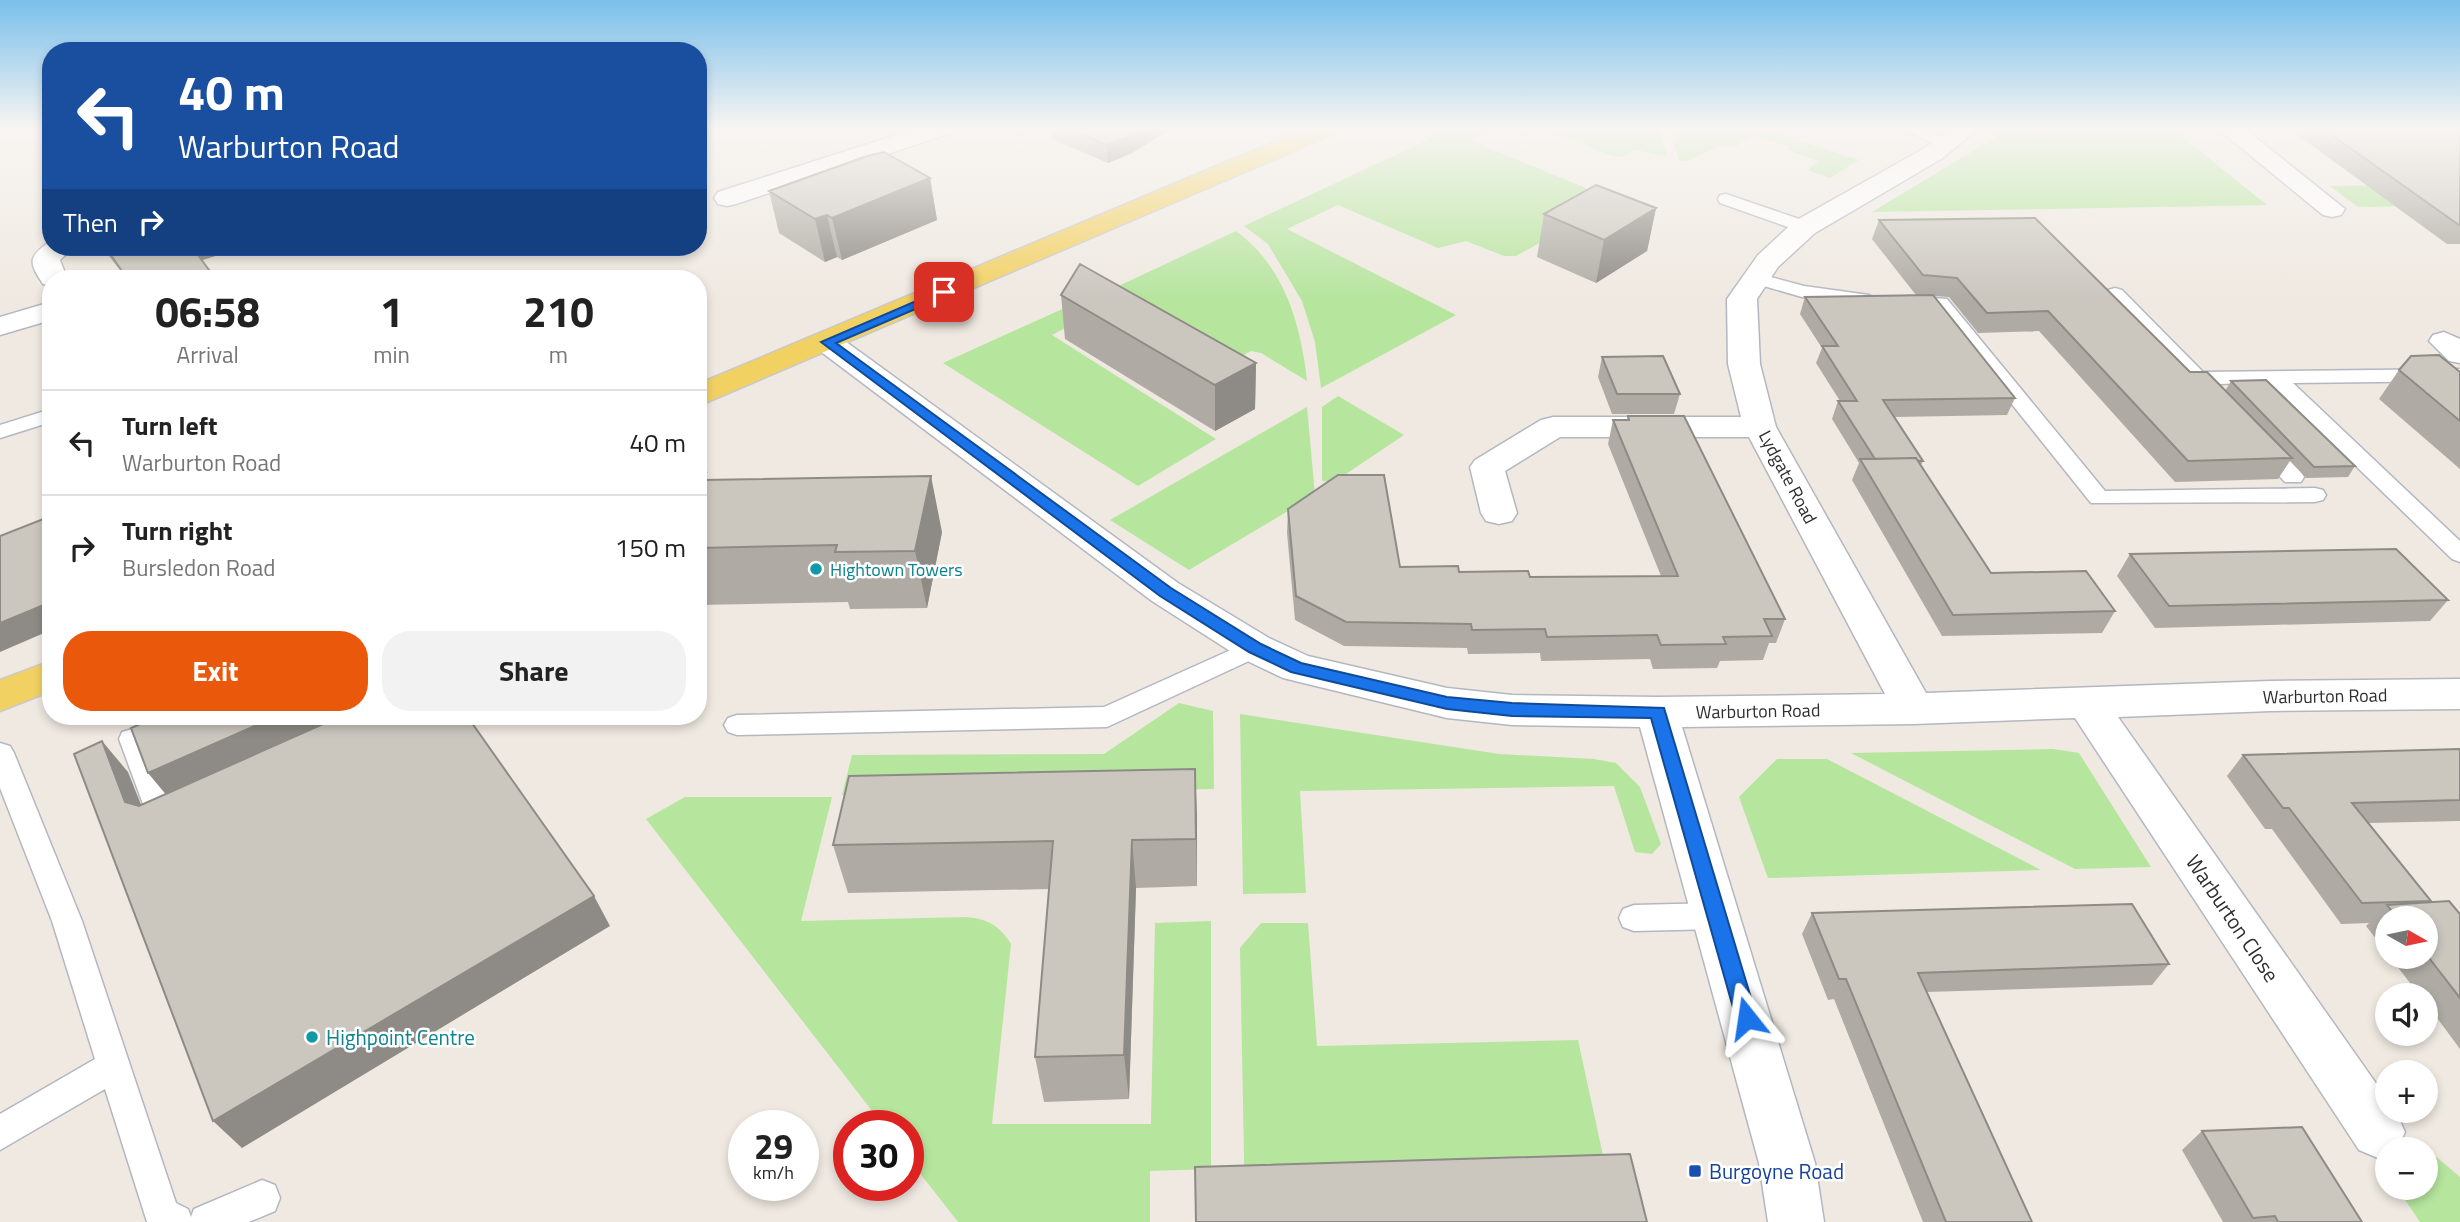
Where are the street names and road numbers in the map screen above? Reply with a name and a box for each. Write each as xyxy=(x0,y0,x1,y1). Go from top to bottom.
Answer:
street label: Lydgate Road xyxy=(1752,425,1824,529)
street label: Warburton Road xyxy=(2262,681,2388,711)
street label: Warburton Road xyxy=(1695,696,1821,726)
street label: Warburton Close xyxy=(2178,848,2288,988)

